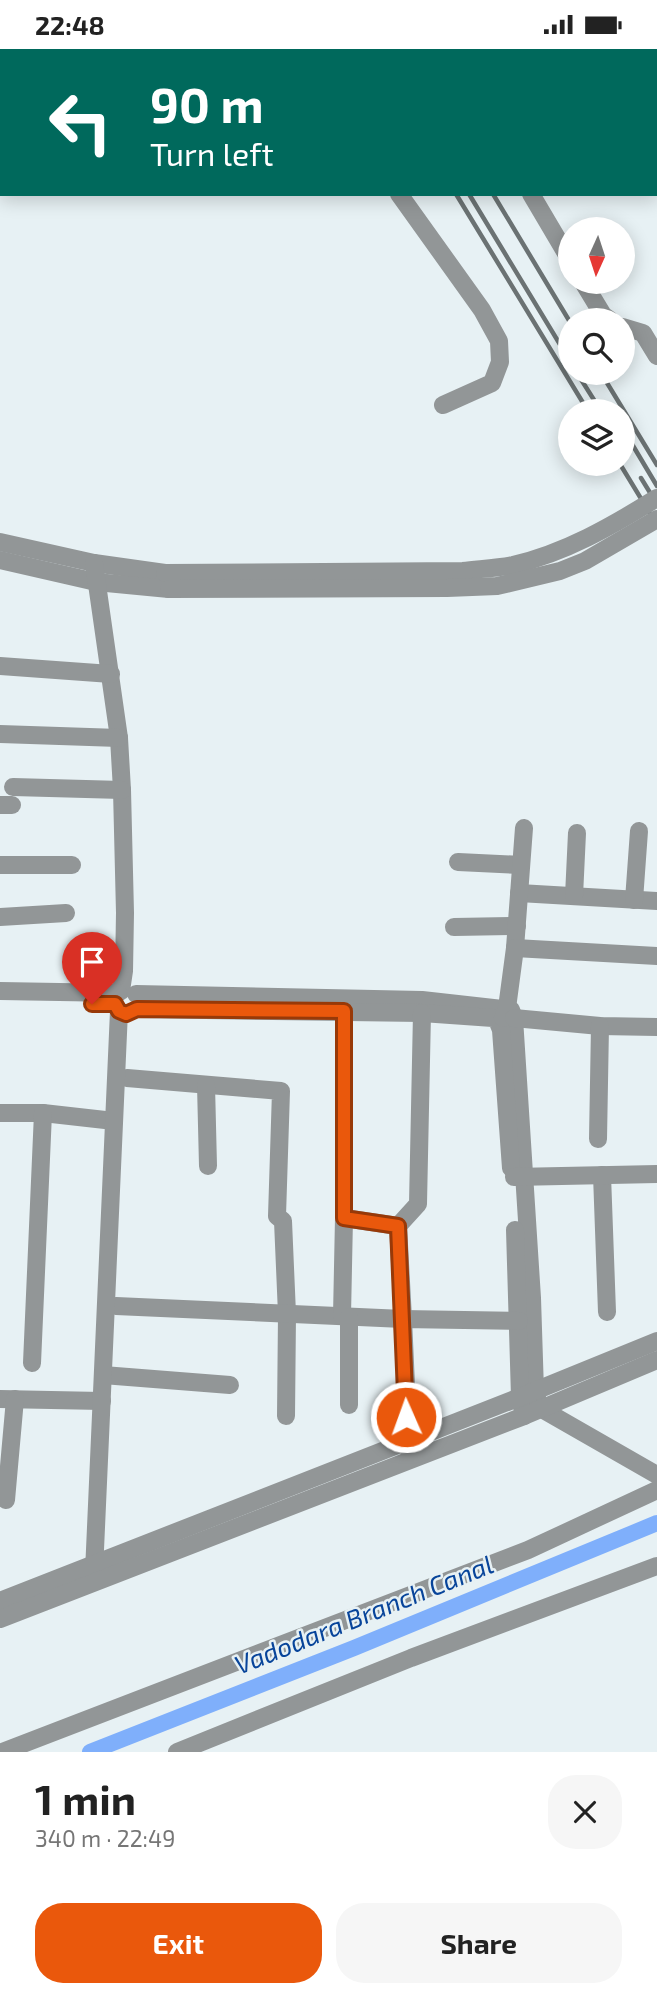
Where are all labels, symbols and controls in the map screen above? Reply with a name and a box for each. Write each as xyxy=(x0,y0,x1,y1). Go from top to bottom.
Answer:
text: 22:48 xyxy=(35,9,105,40)
text: 90 m xyxy=(150,74,264,133)
icon: left xyxy=(35,77,126,168)
text: Turn left xyxy=(150,134,274,172)
north arrow xyxy=(558,217,635,294)
map controls xyxy=(558,217,635,476)
button: search xyxy=(558,308,635,385)
button: layers xyxy=(558,399,635,476)
pin xyxy=(62,932,122,1004)
icon: arrive xyxy=(73,943,111,981)
position arrow xyxy=(369,1380,443,1454)
water label: Vadodara Branch Canal xyxy=(230,1547,497,1680)
text: 1 min xyxy=(35,1773,136,1823)
button: close xyxy=(548,1775,622,1849)
text: 340 m · 22:49 xyxy=(35,1824,175,1852)
button: Exit xyxy=(35,1903,322,1983)
button: Share xyxy=(336,1903,622,1983)

